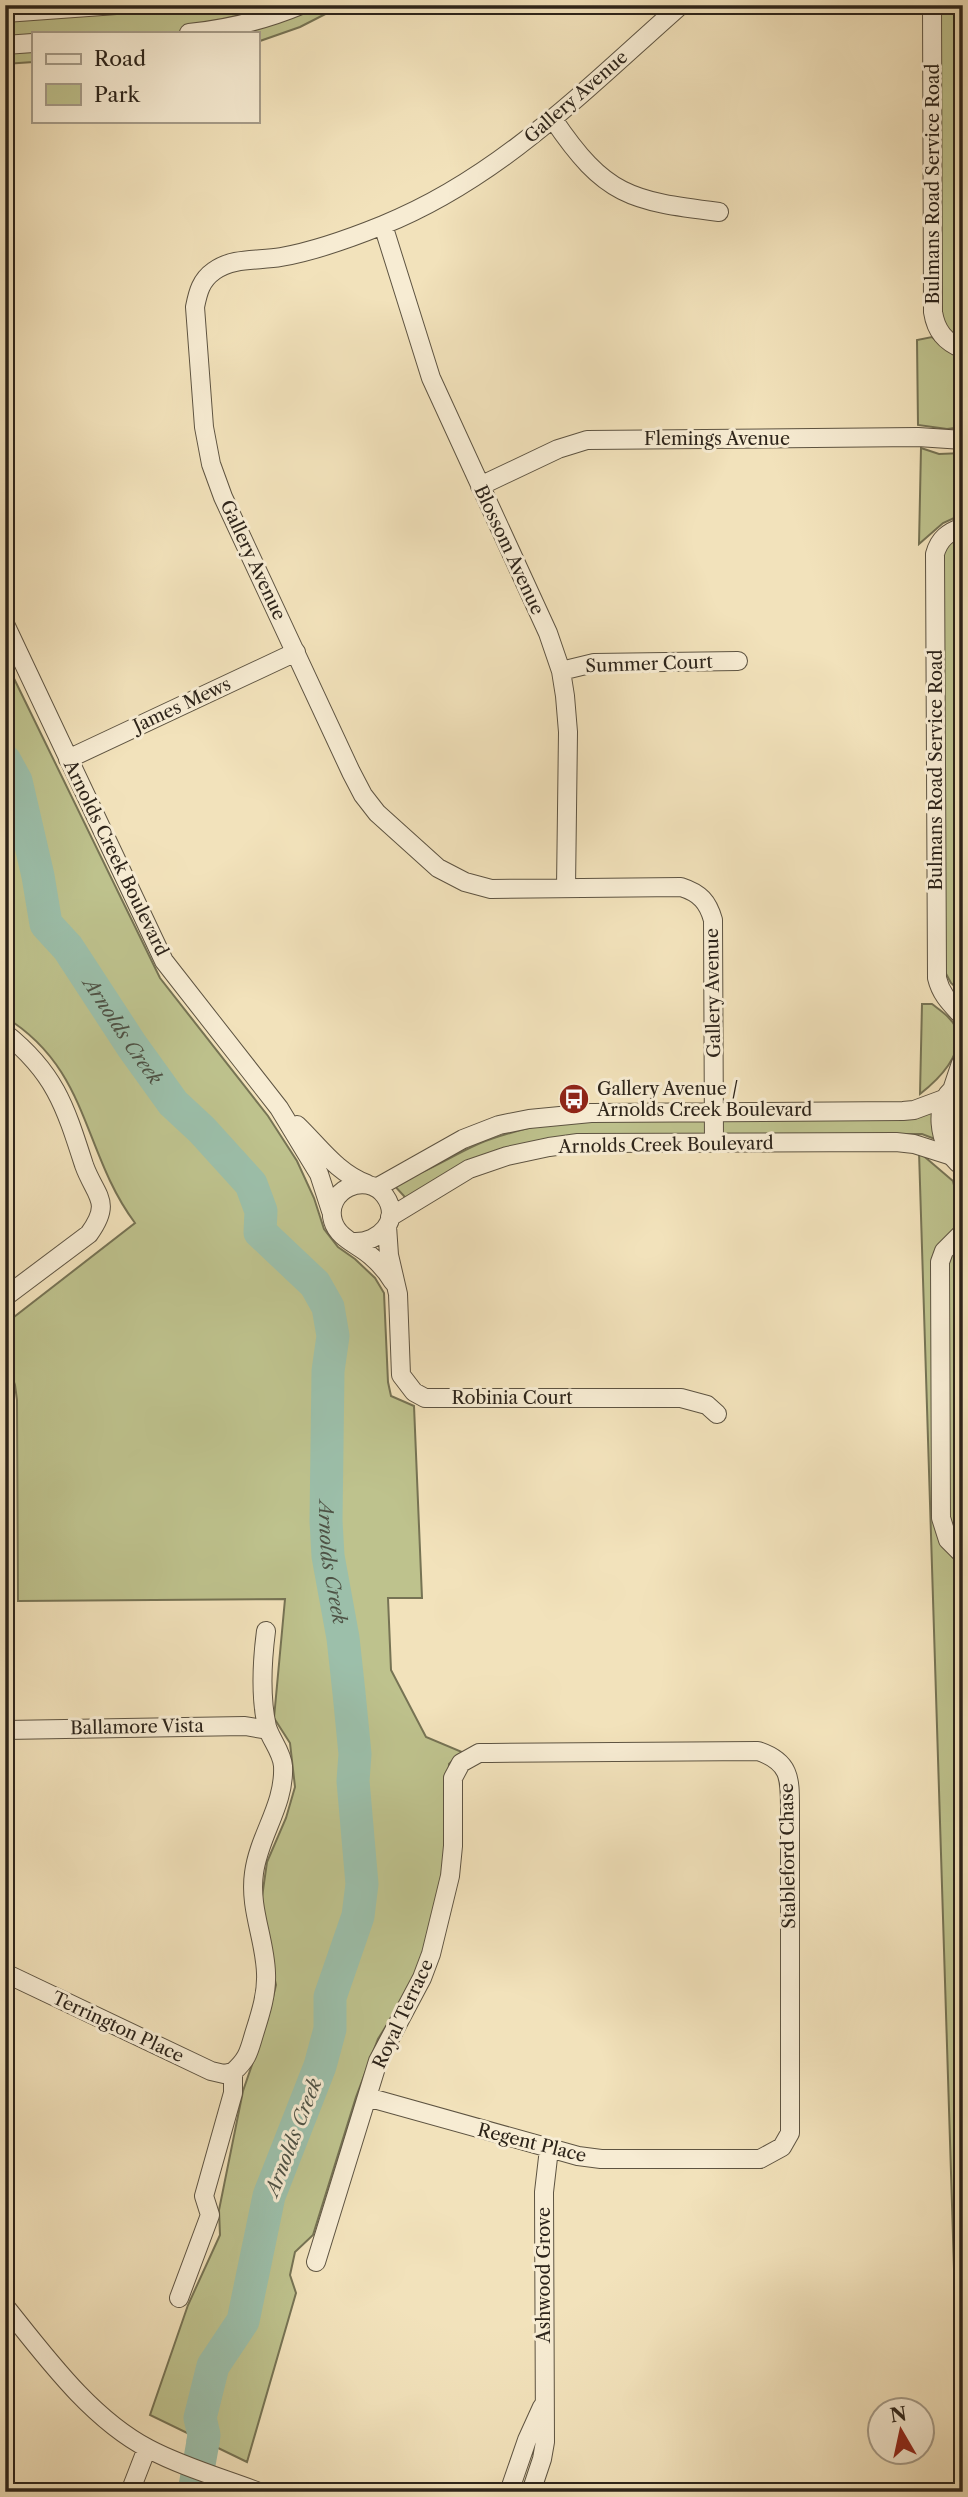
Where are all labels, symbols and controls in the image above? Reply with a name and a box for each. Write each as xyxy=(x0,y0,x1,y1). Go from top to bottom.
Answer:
legend xyxy=(32,32,259,122)
text: Road xyxy=(94,46,146,71)
street label: Gallery Avenue xyxy=(520,46,632,148)
street label: Bulmans Road Service Road xyxy=(922,63,944,304)
text: Park xyxy=(94,82,140,107)
street label: Flemings Avenue xyxy=(644,428,790,450)
street label: Blossom Avenue xyxy=(469,482,549,618)
street label: Gallery Avenue xyxy=(216,497,290,623)
street label: Bulmans Road Service Road xyxy=(925,649,947,890)
street label: Summer Court xyxy=(585,651,714,677)
street label: James Mews xyxy=(127,673,234,738)
street label: Arnolds Creek Boulevard xyxy=(59,756,173,960)
street label: Gallery Avenue xyxy=(701,928,725,1058)
water label: Arnolds Creek xyxy=(77,971,167,1089)
place label: Gallery Avenue / Arnolds Creek Boulevard xyxy=(596,1078,812,1121)
bus stop icon: Gallery Avenue / Arnolds Creek Boulevard xyxy=(557,1082,591,1116)
street label: Arnolds Creek Boulevard xyxy=(557,1132,774,1158)
street label: Robinia Court xyxy=(451,1387,573,1409)
water label: Arnolds Creek xyxy=(314,1498,351,1626)
street label: Ballamore Vista xyxy=(70,1715,204,1739)
street label: Stableford Chase xyxy=(776,1783,800,1929)
street label: Royal Terrace xyxy=(368,1956,438,2072)
street label: Terrington Place xyxy=(49,1987,187,2067)
water label: Arnolds Creek xyxy=(259,2075,326,2202)
street label: Regent Place xyxy=(475,2119,589,2167)
street label: Ashwood Grove xyxy=(533,2207,555,2344)
north arrow xyxy=(866,2396,936,2466)
text: N xyxy=(888,2402,908,2427)

